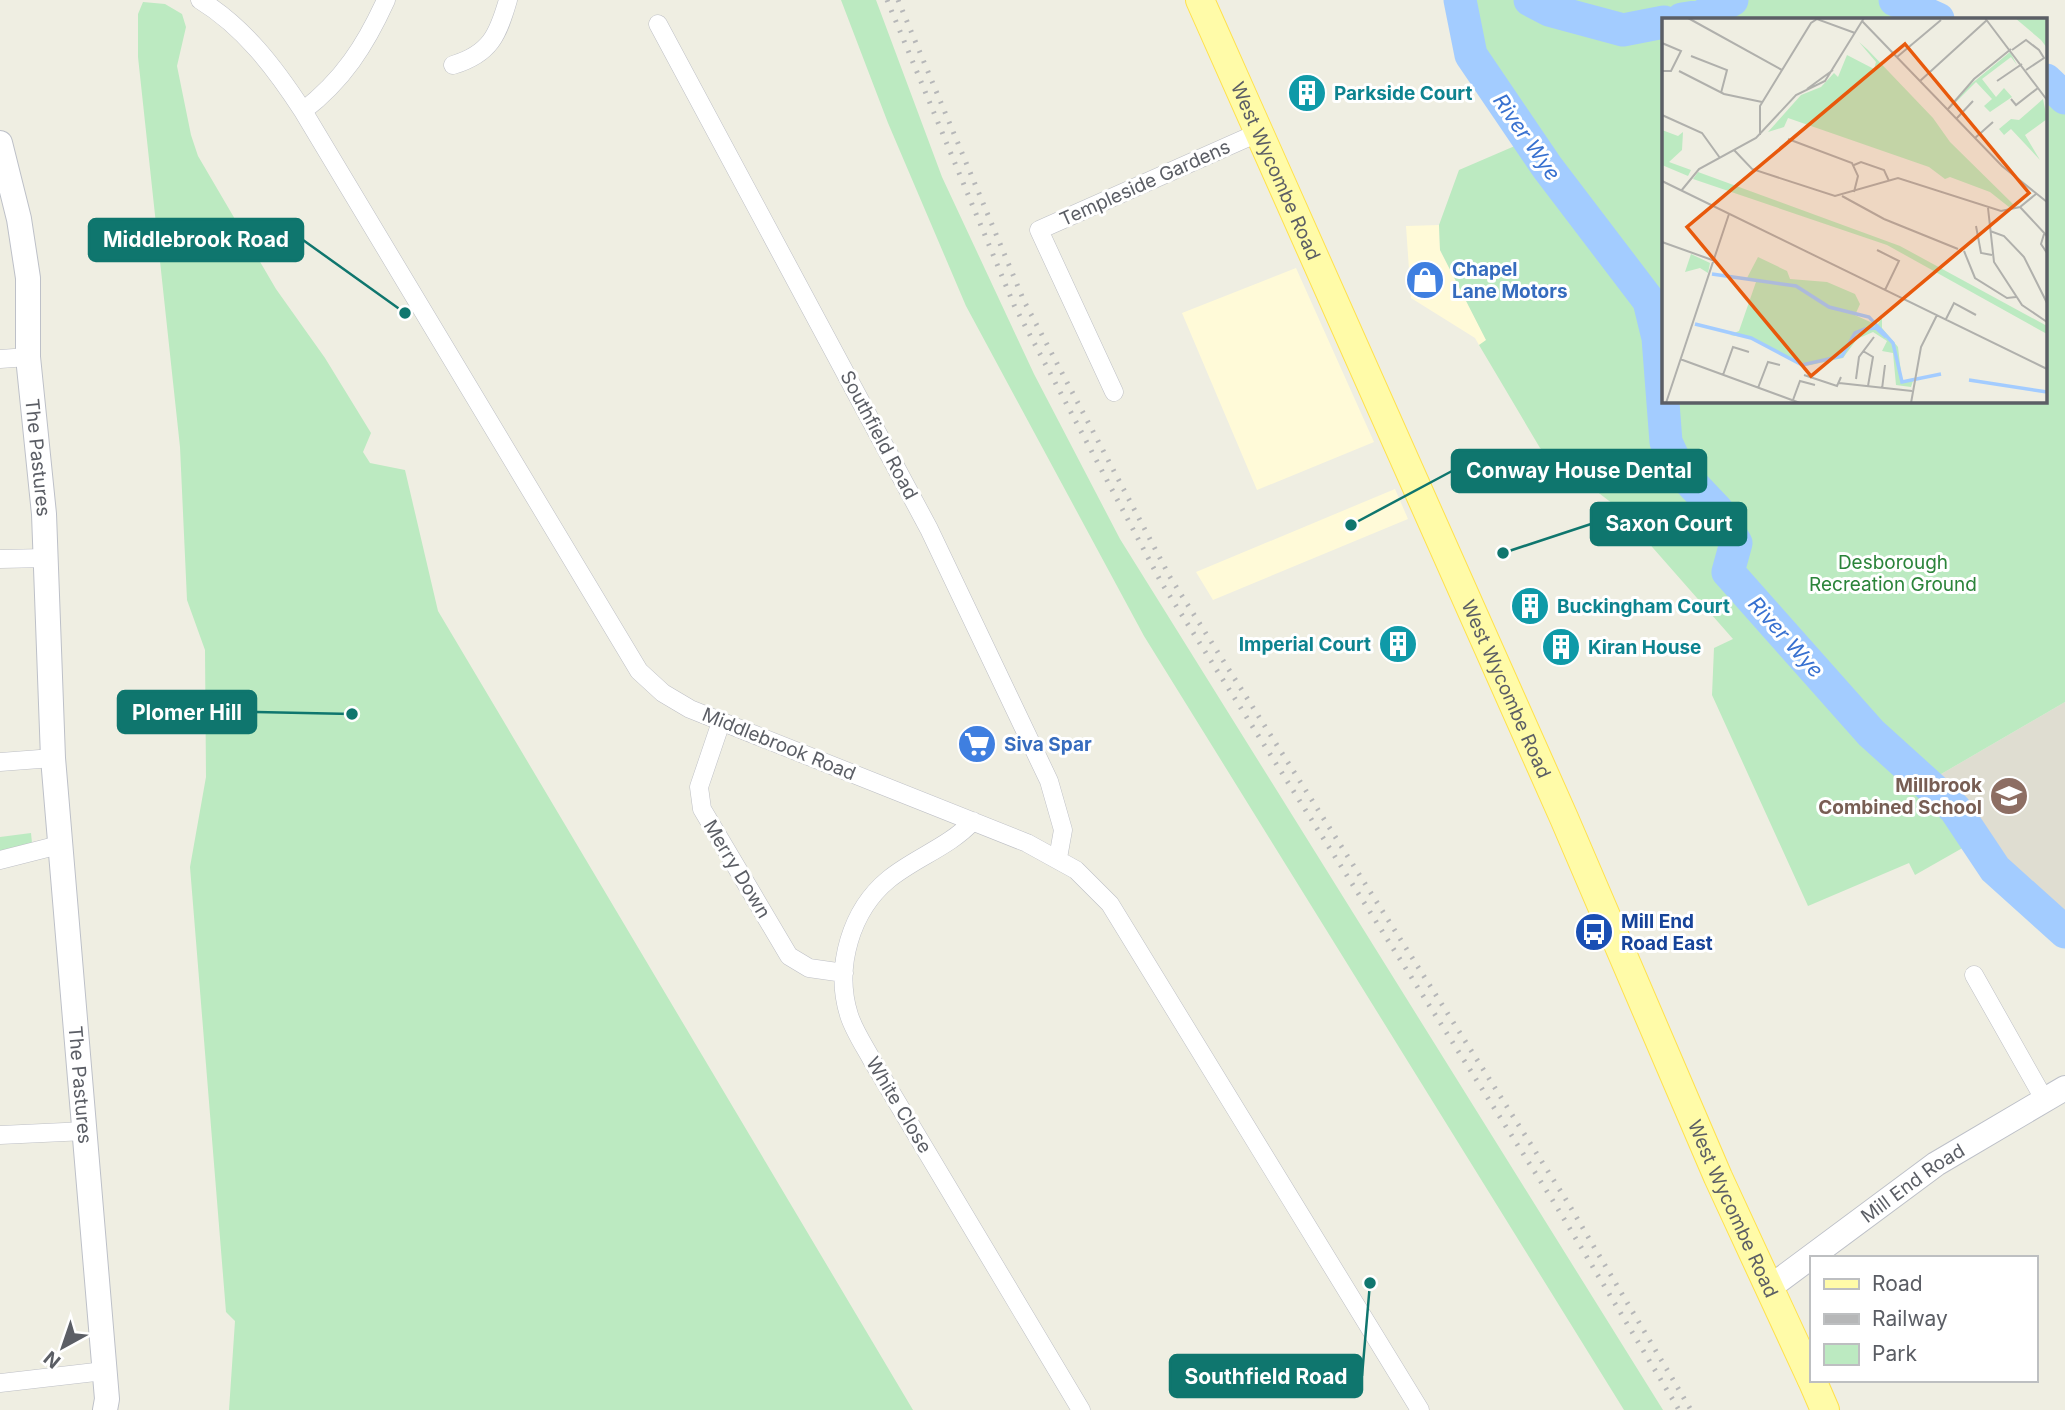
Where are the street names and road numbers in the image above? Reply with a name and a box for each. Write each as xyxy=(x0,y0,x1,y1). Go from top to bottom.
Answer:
street label: West Wycombe Road xyxy=(1226,78,1326,263)
street label: Templeside Gardens xyxy=(1056,135,1234,231)
street label: Southfield Road xyxy=(835,367,923,503)
street label: The Pastures xyxy=(21,397,56,517)
street label: West Wycombe Road xyxy=(1457,596,1556,781)
street label: Middlebrook Road xyxy=(699,703,859,785)
street label: Merry Down xyxy=(699,816,775,922)
street label: The Pastures xyxy=(64,1025,97,1145)
street label: White Close xyxy=(861,1053,937,1157)
street label: West Wycombe Road xyxy=(1683,1116,1784,1301)
street label: Mill End Road xyxy=(1856,1138,1968,1227)

